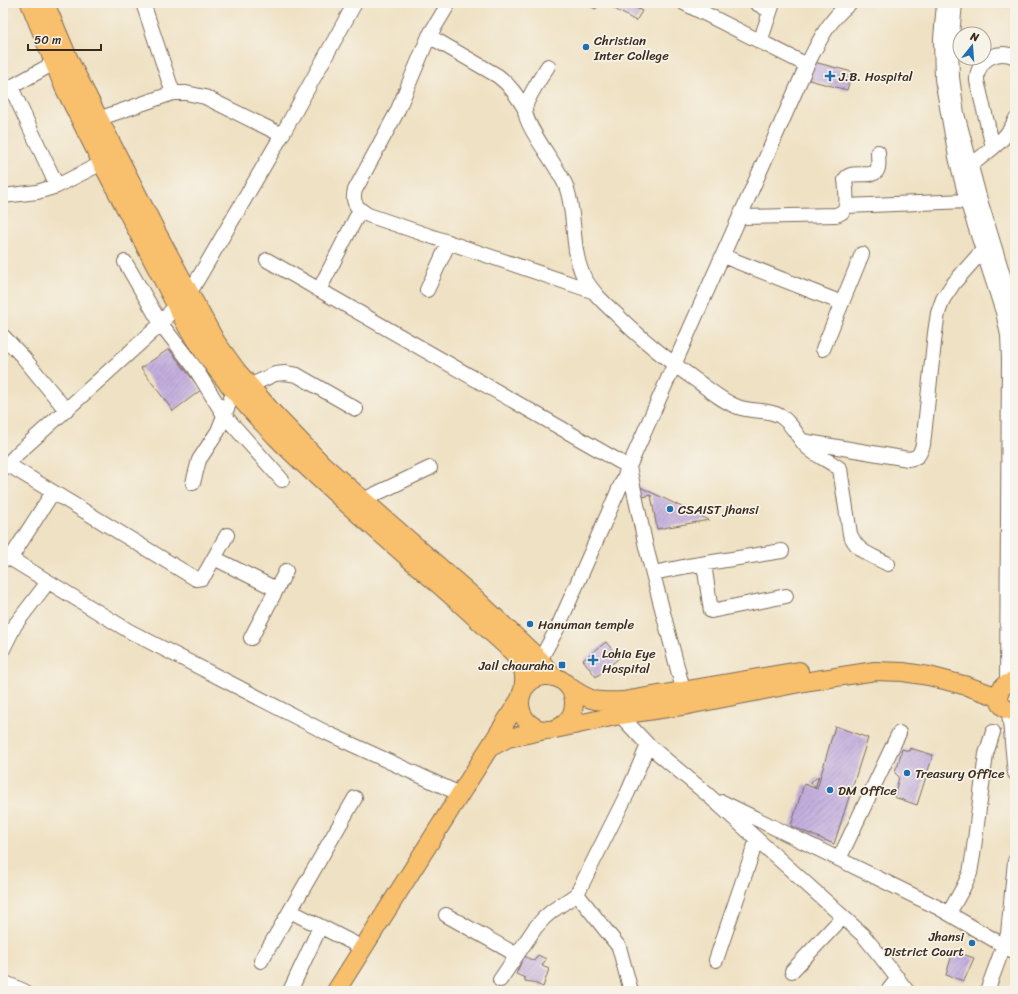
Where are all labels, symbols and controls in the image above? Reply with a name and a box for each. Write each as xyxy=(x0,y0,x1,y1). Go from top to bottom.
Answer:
scale bar xyxy=(28,26,101,52)
north arrow xyxy=(952,26,992,66)
text: N xyxy=(967,26,982,47)
text: 50 m xyxy=(34,29,61,51)
place label: Christian Inter College xyxy=(593,29,669,67)
marker: Christian Inter College xyxy=(581,42,591,52)
place label: J.B. Hospital xyxy=(838,65,913,88)
marker: J.B. Hospital xyxy=(824,70,836,82)
place label: CSAIST jhansi xyxy=(678,498,759,521)
marker: CSAIST jhansi xyxy=(665,504,675,514)
place label: Hanuman temple xyxy=(538,613,635,636)
marker: Hanuman temple xyxy=(525,619,535,629)
place label: Lohia Eye Hospital xyxy=(602,642,656,680)
place label: Jail chauraha xyxy=(478,654,554,677)
marker: Lohia Eye Hospital xyxy=(587,654,599,666)
marker: Jail chauraha xyxy=(557,660,567,670)
place label: Treasury Office xyxy=(915,762,1005,785)
marker: Treasury Office xyxy=(902,768,912,778)
place label: DM Office xyxy=(838,779,897,802)
marker: DM Office xyxy=(825,785,835,795)
place label: Jhansi District Court xyxy=(884,925,964,963)
marker: Jhansi District Court xyxy=(967,938,977,948)

